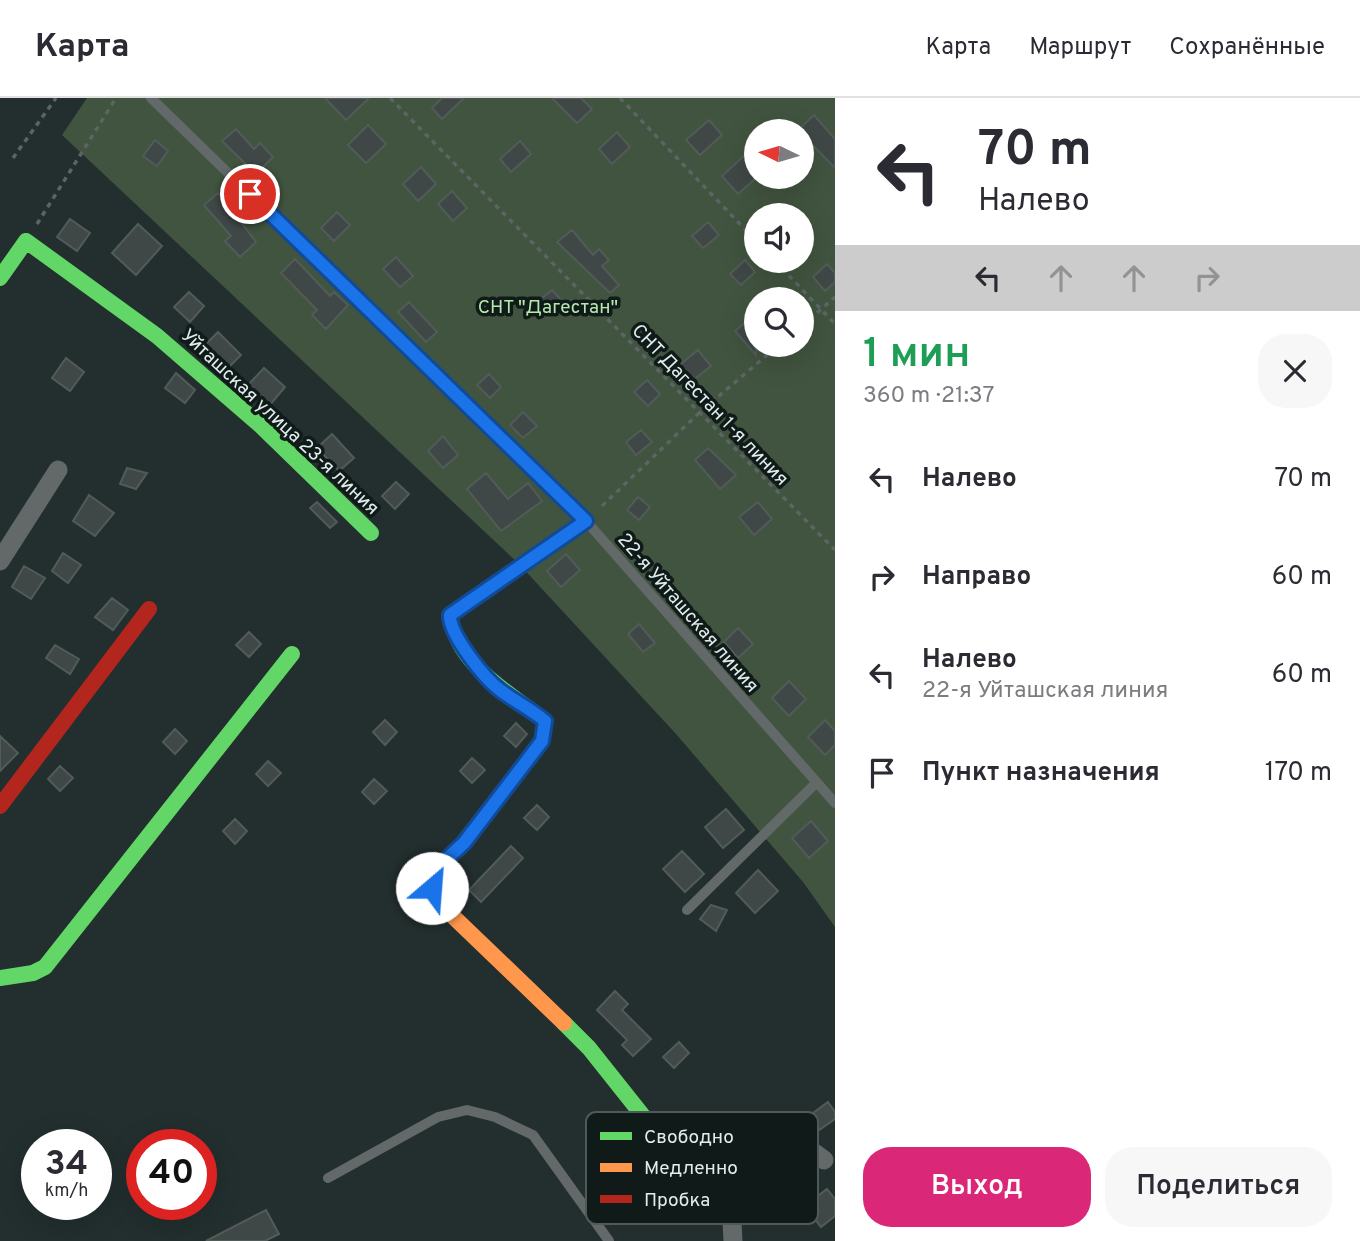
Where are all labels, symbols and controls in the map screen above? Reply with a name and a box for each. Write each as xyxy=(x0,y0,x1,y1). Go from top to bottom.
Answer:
text: Карта xyxy=(35,27,129,69)
text: Карта xyxy=(925,33,991,63)
text: Маршрут xyxy=(1029,33,1131,63)
text: Сохранённые xyxy=(1169,33,1325,63)
north arrow xyxy=(744,119,814,189)
map controls xyxy=(744,119,814,357)
text: 70 m xyxy=(978,121,1092,183)
icon: left xyxy=(863,126,954,217)
pin xyxy=(220,164,280,224)
icon: arrive xyxy=(231,175,269,213)
text: Налево xyxy=(978,182,1090,222)
button: sound xyxy=(744,203,814,273)
icon: left xyxy=(969,259,1007,297)
icon: ahead xyxy=(1042,259,1080,297)
icon: ahead xyxy=(1115,259,1153,297)
icon: right xyxy=(1188,259,1226,297)
button: search xyxy=(744,287,814,357)
park label: СНТ "Дагестан" xyxy=(478,296,618,320)
street label: СНТ Дагестан 1-я линия xyxy=(626,319,793,491)
street label: Уйташская улица 23-я линия xyxy=(176,324,384,521)
text: 1 мин xyxy=(863,329,970,382)
button: close xyxy=(1258,334,1332,408)
text: 360 m · 21:37 xyxy=(863,382,995,411)
icon: left xyxy=(863,460,901,498)
text: Налево xyxy=(922,463,1017,496)
text: 70 m xyxy=(1274,463,1332,496)
street label: 22-я Уйташская линия xyxy=(612,529,763,698)
icon: right xyxy=(863,558,901,596)
text: Направо xyxy=(922,561,1031,594)
text: 60 m xyxy=(1272,561,1332,594)
text: Налево xyxy=(922,644,1017,677)
icon: left xyxy=(863,656,901,694)
text: 60 m xyxy=(1272,659,1332,692)
text: 22-я Уйташская линия xyxy=(922,677,1168,706)
icon: arrive xyxy=(863,754,901,792)
text: Пункт назначения xyxy=(922,757,1160,790)
text: 170 m xyxy=(1265,757,1332,790)
position arrow xyxy=(395,851,469,925)
legend xyxy=(586,1112,818,1224)
text: Свободно xyxy=(644,1126,734,1150)
speed limit sign: 40 xyxy=(126,1129,217,1220)
text: 34 xyxy=(45,1143,88,1187)
button: Выход xyxy=(863,1147,1091,1227)
button: Поделиться xyxy=(1105,1147,1332,1227)
text: Медленно xyxy=(644,1157,738,1181)
text: km/h xyxy=(45,1180,88,1203)
text: Пробка xyxy=(644,1189,710,1213)

